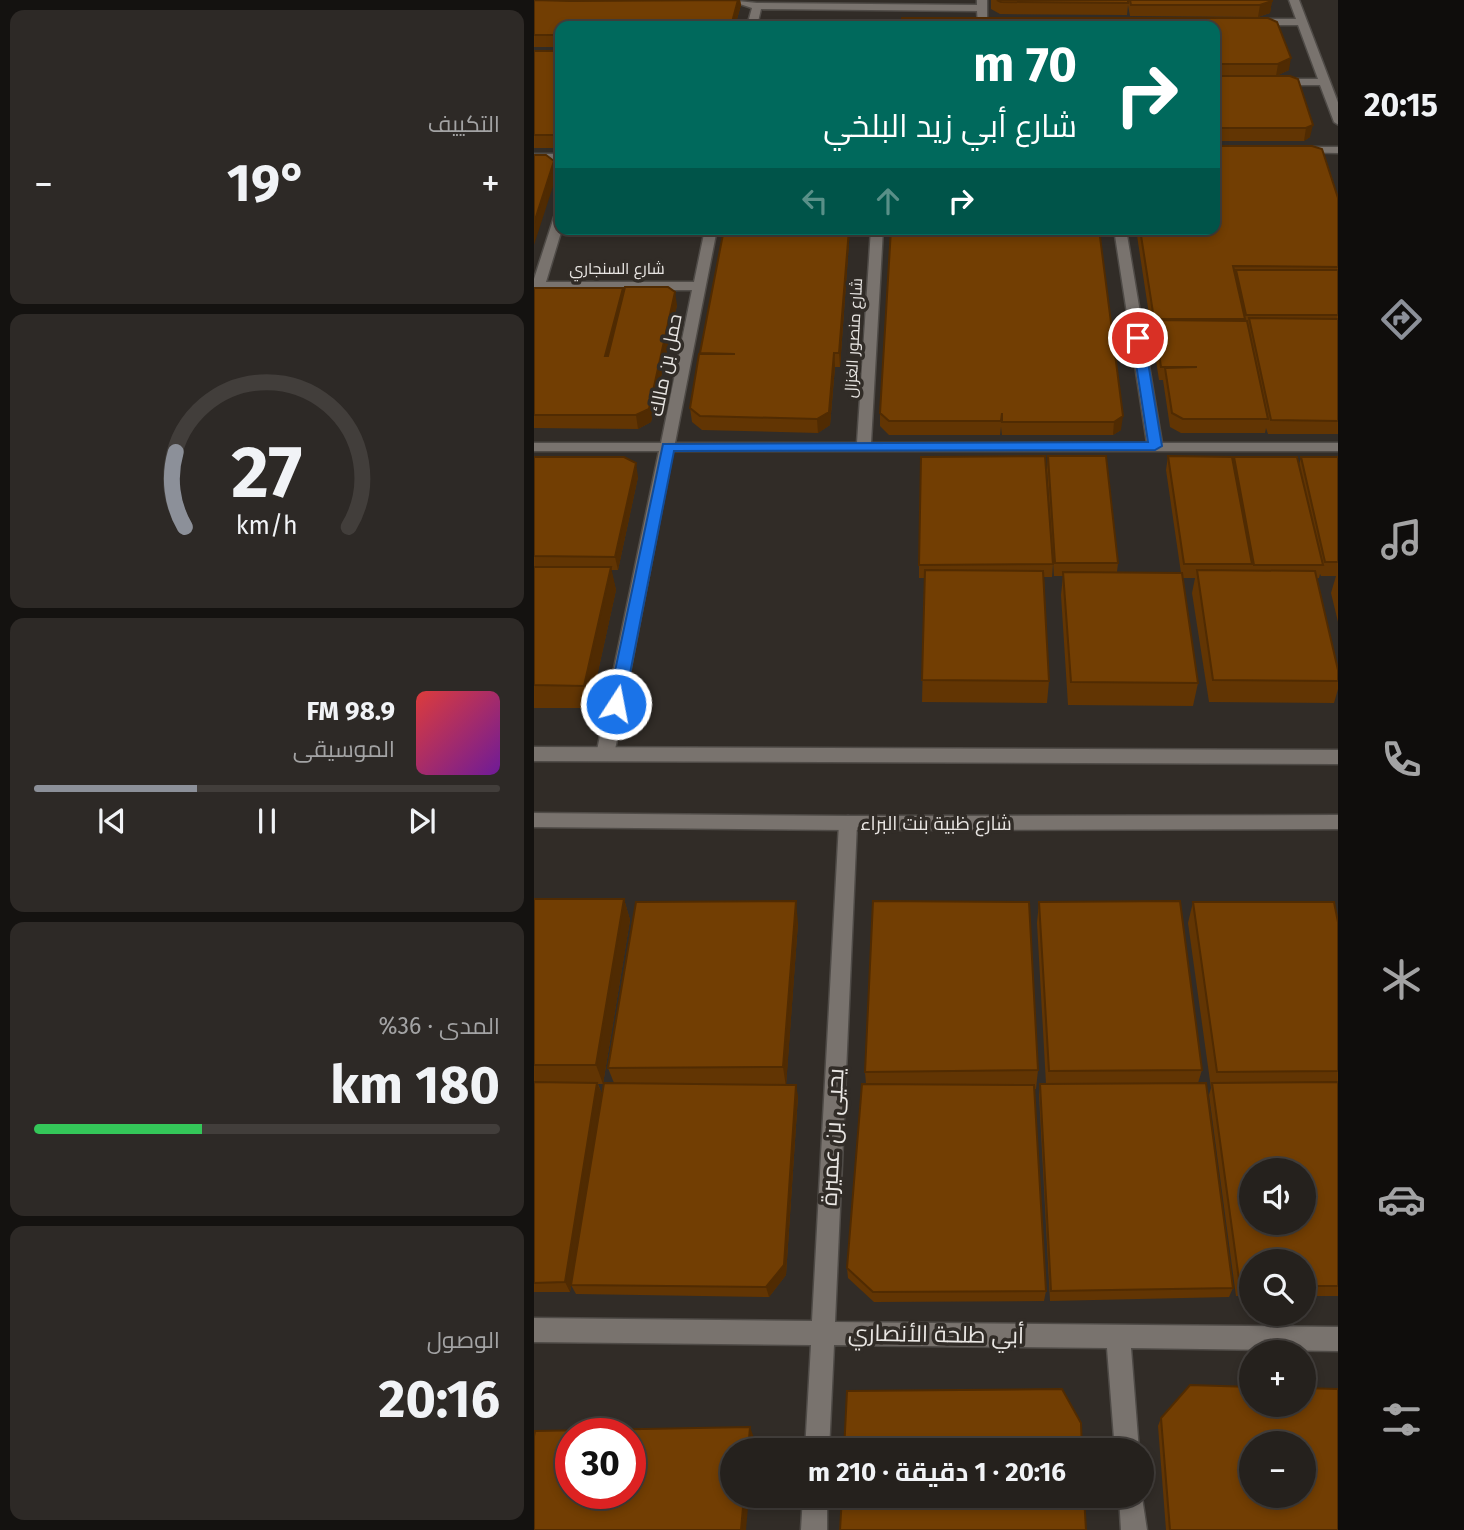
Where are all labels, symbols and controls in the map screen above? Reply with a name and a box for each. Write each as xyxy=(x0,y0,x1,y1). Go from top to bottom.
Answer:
text: 70 m xyxy=(973,35,1077,94)
icon: right xyxy=(1101,49,1192,140)
text: 20:15 xyxy=(1364,86,1438,124)
text: شارع أبي زيد البلخي xyxy=(823,107,1077,145)
text: التكييف xyxy=(428,110,500,138)
text: 19° xyxy=(227,152,307,215)
text: − xyxy=(34,161,53,207)
text: + xyxy=(481,161,500,207)
icon: left xyxy=(796,182,834,220)
icon: ahead xyxy=(869,182,907,220)
icon: right xyxy=(942,182,980,220)
street label: شارع السنجاري xyxy=(569,259,665,282)
street label: شارع منصور الغزال xyxy=(841,278,868,399)
icon: directions xyxy=(1377,295,1426,344)
pin xyxy=(1108,308,1168,368)
street label: حمل بن مالك xyxy=(644,312,687,418)
icon: arrive xyxy=(1119,319,1157,357)
text: 27 xyxy=(232,429,302,516)
text: km/h xyxy=(236,511,298,541)
icon: music xyxy=(1377,515,1426,564)
position arrow xyxy=(579,667,653,741)
text: 98.9 FM xyxy=(306,696,395,727)
text: الموسيقى xyxy=(293,735,395,763)
icon: phone xyxy=(1377,735,1426,784)
icon: previous xyxy=(93,802,131,840)
icon: pause xyxy=(248,802,286,840)
icon: next xyxy=(403,802,441,840)
street label: شارع ظبية بنت البراء xyxy=(860,812,1012,837)
icon: climate xyxy=(1377,955,1426,1004)
text: المدى · 36% xyxy=(379,1012,500,1040)
text: 180 km xyxy=(330,1054,500,1117)
street label: يحيى بن عميرة xyxy=(814,1067,850,1207)
map controls xyxy=(1239,1158,1316,1508)
button: sound xyxy=(1239,1158,1316,1235)
icon: car xyxy=(1377,1175,1426,1224)
button: search xyxy=(1239,1249,1316,1326)
street label: أبي طلحة الأنصاري xyxy=(848,1317,1024,1354)
text: الوصول xyxy=(427,1326,500,1354)
button: + xyxy=(1239,1340,1316,1417)
text: 20:16 xyxy=(379,1368,500,1431)
icon: filters xyxy=(1377,1395,1426,1444)
speed limit sign: 30 xyxy=(555,1418,646,1509)
button: − xyxy=(1239,1431,1316,1508)
text: 20:16 · 1 دقيقة · 210 m xyxy=(808,1457,1066,1488)

